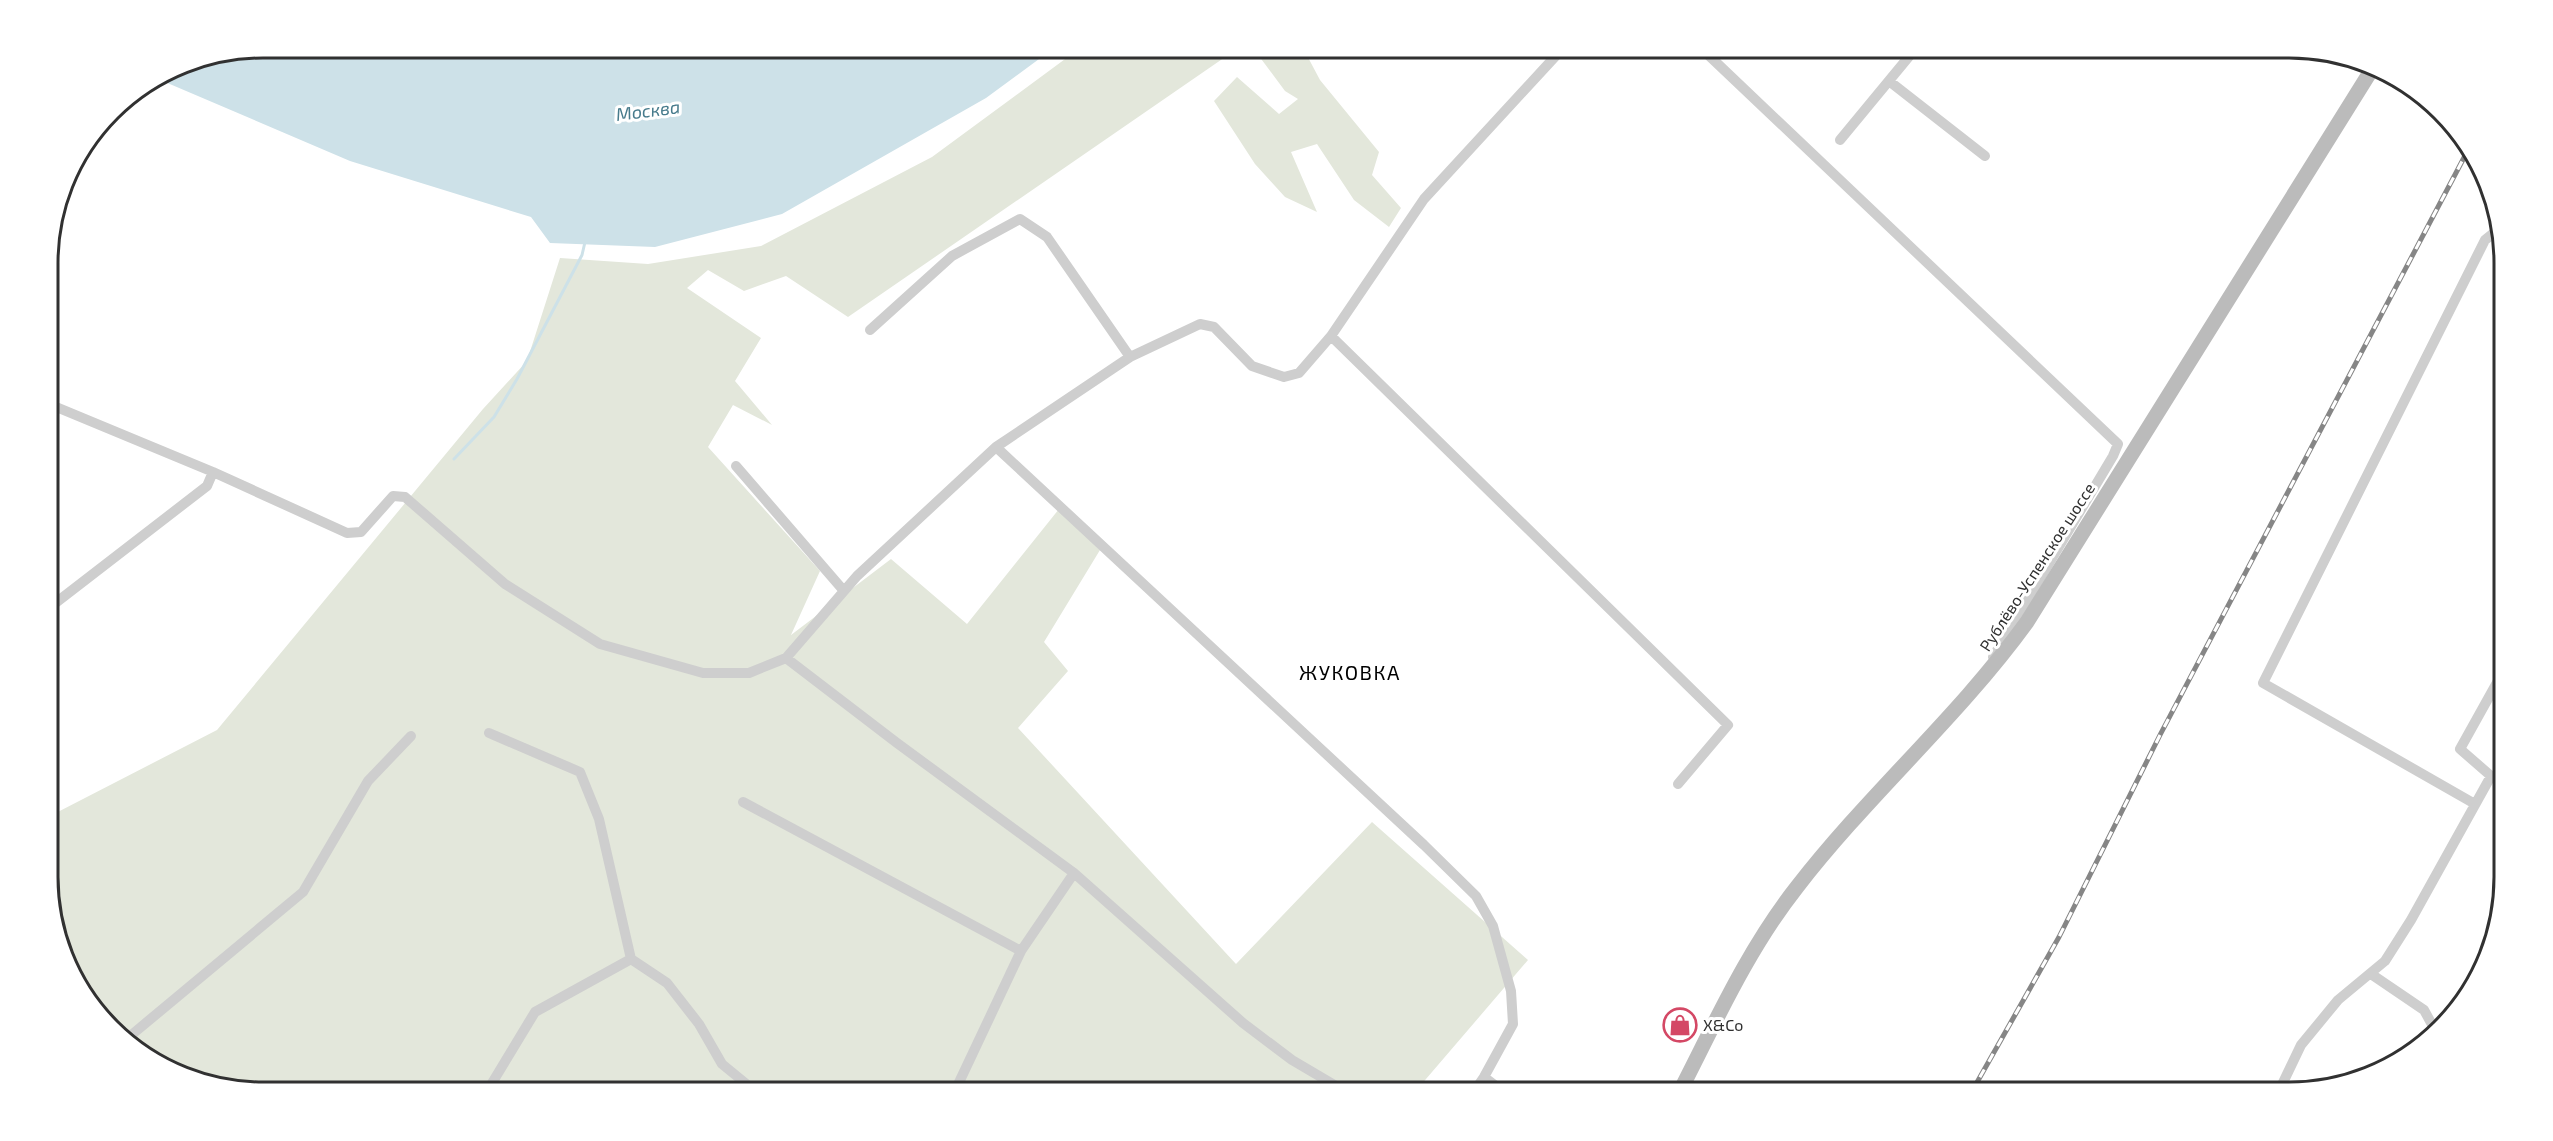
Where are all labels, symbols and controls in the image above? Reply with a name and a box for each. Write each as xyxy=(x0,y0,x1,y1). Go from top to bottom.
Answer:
water label: Москва xyxy=(615,95,681,125)
street label: Рублёво-Успенское шоссе xyxy=(1975,479,2099,655)
district label: ЖУКОВКА xyxy=(1299,660,1401,684)
shop icon: X&Co xyxy=(1662,1007,1698,1043)
place label: X&Co xyxy=(1703,1015,1743,1034)

